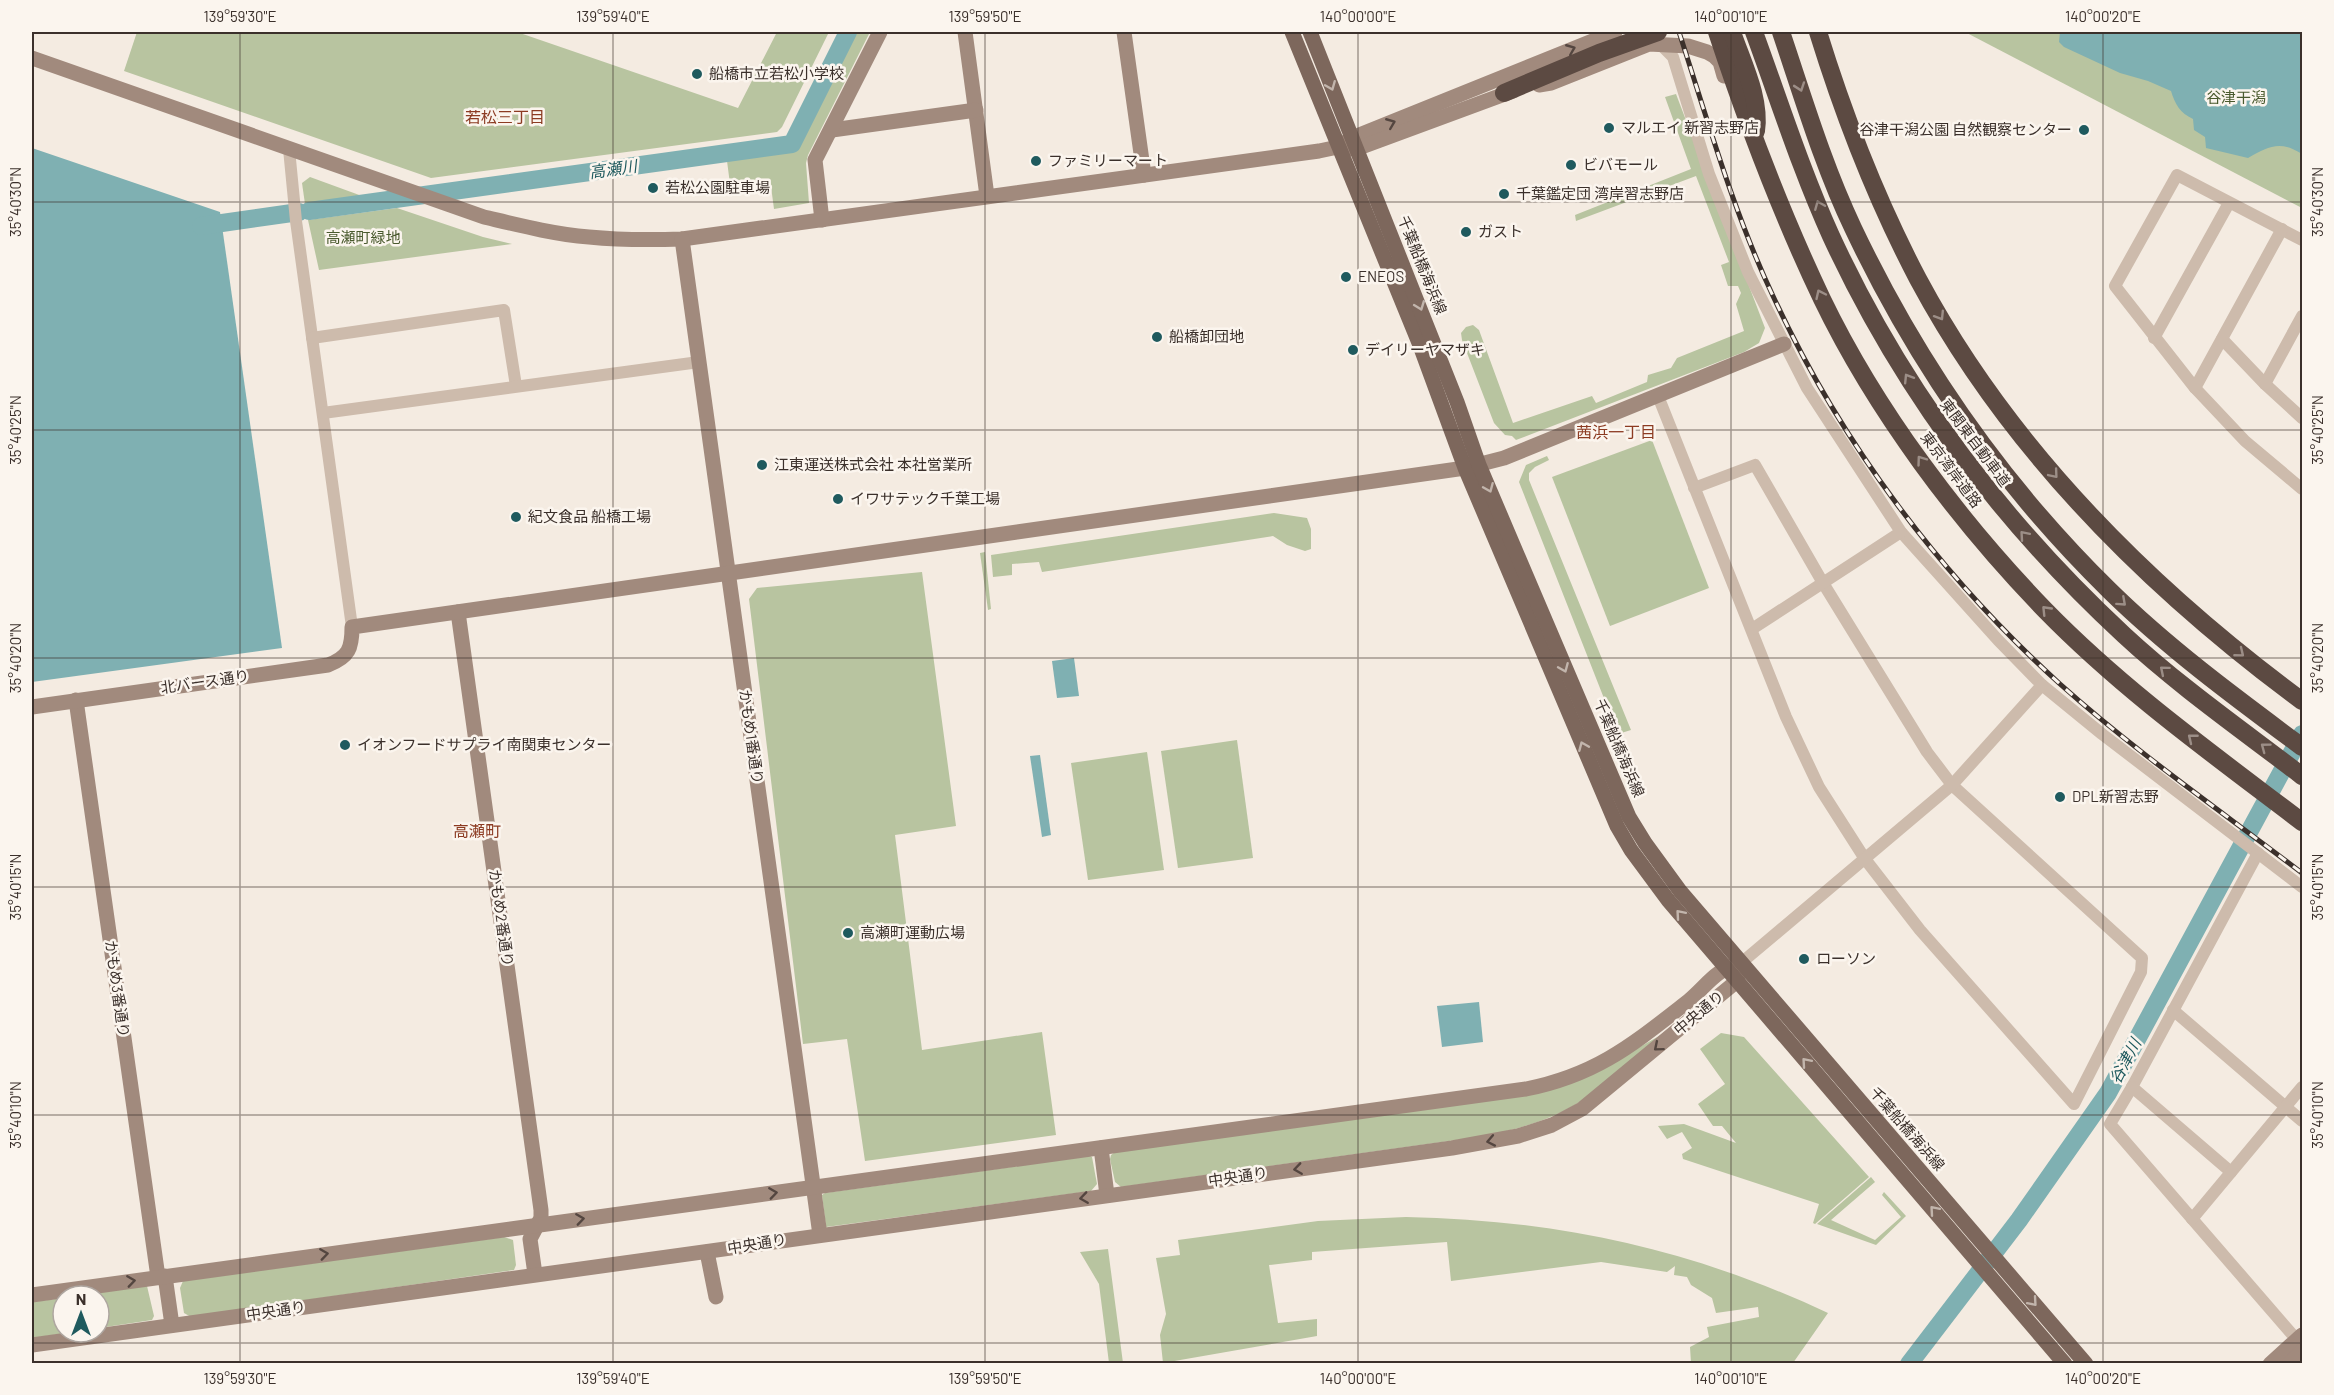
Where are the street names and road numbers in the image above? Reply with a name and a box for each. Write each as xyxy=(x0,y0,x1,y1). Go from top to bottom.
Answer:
street label: 千葉船橋海浜線 xyxy=(1395,213,1451,317)
street label: 東関東自動車道 xyxy=(1937,395,2015,490)
street label: 東京湾岸道路 xyxy=(1918,428,1986,511)
street label: 北バース通り xyxy=(159,666,250,696)
street label: かもめ1番通り xyxy=(736,688,768,785)
street label: 千葉船橋海浜線 xyxy=(1591,696,1649,799)
street label: かもめ2番通り xyxy=(486,868,518,968)
street label: かもめ3番通り xyxy=(102,939,134,1039)
street label: 中央通り xyxy=(1670,986,1727,1038)
street label: 千葉船橋海浜線 xyxy=(1867,1083,1949,1174)
street label: 中央通り xyxy=(1207,1163,1269,1189)
street label: 中央通り xyxy=(726,1229,788,1257)
street label: 中央通り xyxy=(245,1297,307,1323)

